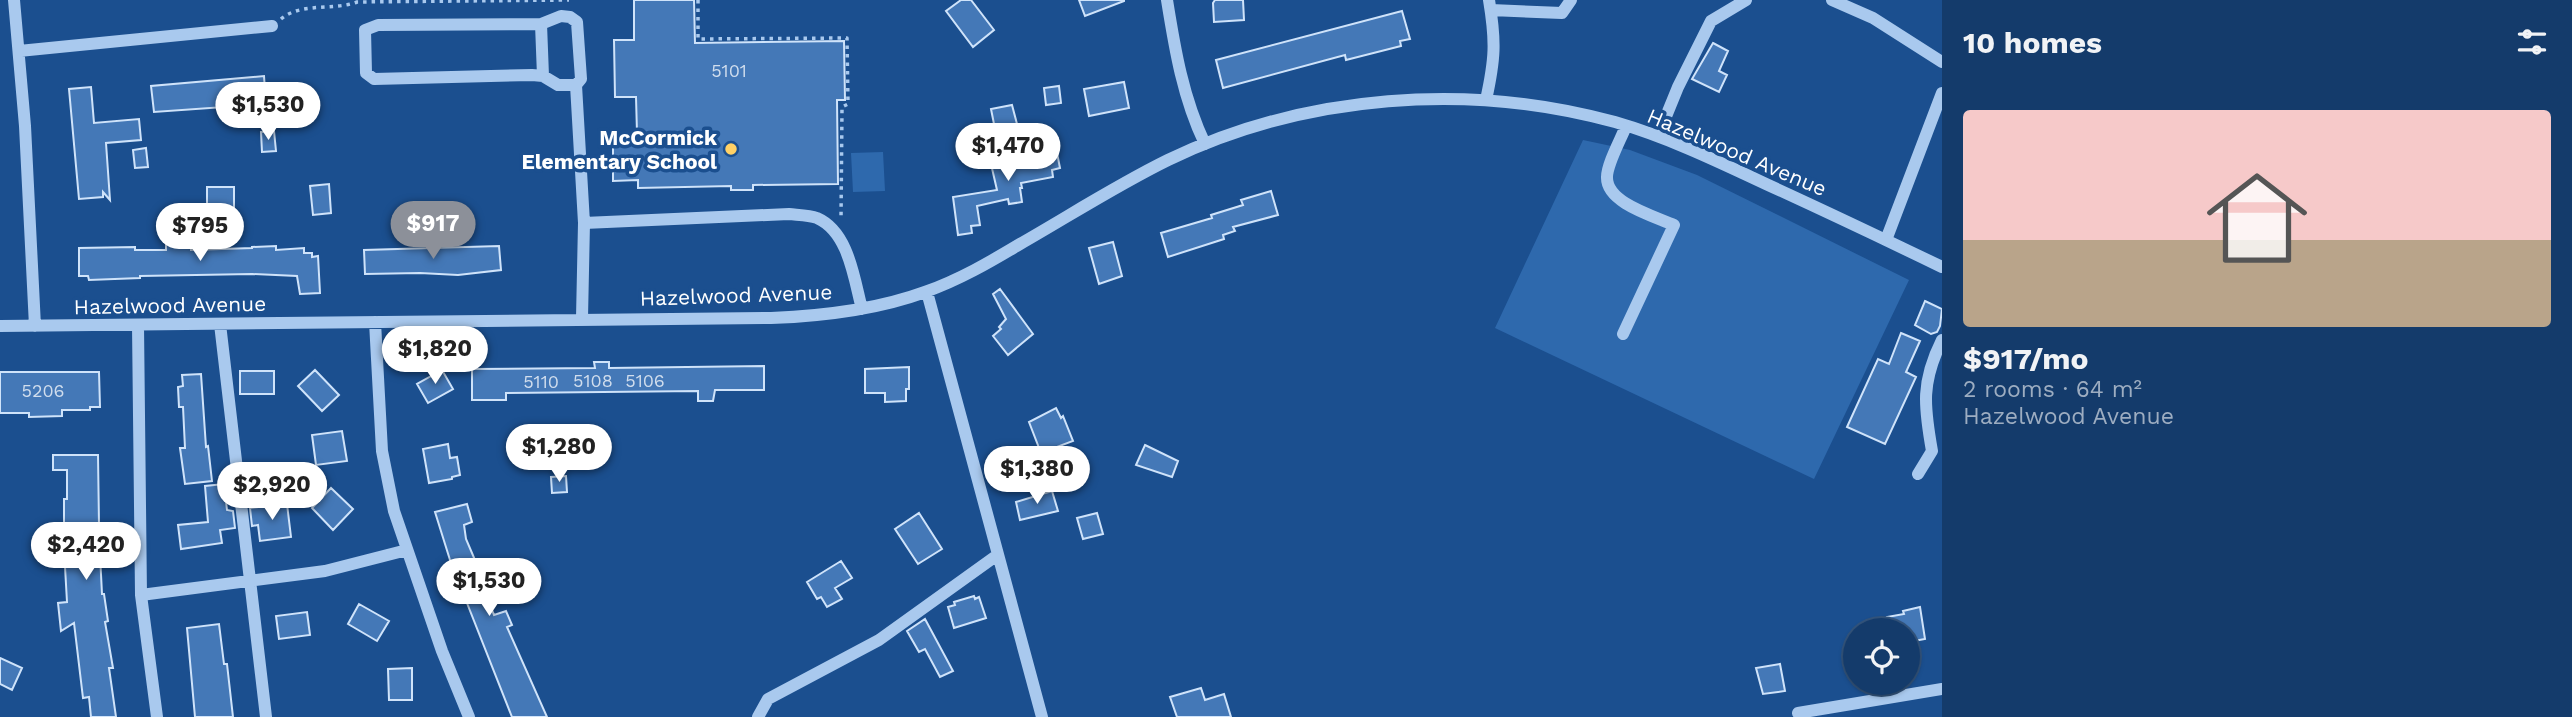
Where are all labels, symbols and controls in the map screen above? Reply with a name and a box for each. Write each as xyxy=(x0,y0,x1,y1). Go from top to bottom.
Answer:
icon: filters xyxy=(2513,23,2551,61)
text: 10 homes xyxy=(1963,25,2102,60)
house number: 5101 xyxy=(711,60,747,81)
pin: $1,530 xyxy=(211,82,325,142)
text: $1,530 xyxy=(231,91,305,118)
street label: Hazelwood Avenue xyxy=(1643,103,1831,201)
pin: $1,470 xyxy=(951,124,1065,183)
place label: McCormick Elementary School xyxy=(521,125,718,174)
text: $1,470 xyxy=(971,132,1045,159)
marker: McCormick Elementary School xyxy=(723,141,739,157)
icon: home xyxy=(2194,155,2320,281)
pin: $917 xyxy=(392,202,474,261)
pin: $795 xyxy=(159,204,241,263)
text: $917 xyxy=(407,210,459,237)
text: $795 xyxy=(172,212,228,239)
street label: Hazelwood Avenue xyxy=(639,279,833,311)
street label: Hazelwood Avenue xyxy=(73,291,267,319)
pin: $1,820 xyxy=(378,326,492,386)
text: $1,820 xyxy=(398,335,472,362)
text: $917/mo xyxy=(1963,341,2088,376)
house number: 5108 xyxy=(573,370,613,391)
house number: 5106 xyxy=(625,370,665,391)
house number: 5110 xyxy=(523,371,559,392)
text: 2 rooms · 64 m² xyxy=(1963,376,2142,403)
house number: 5206 xyxy=(21,380,65,401)
text: Hazelwood Avenue xyxy=(1963,403,2174,430)
pin: $1,280 xyxy=(502,424,616,484)
text: $1,280 xyxy=(522,433,596,460)
pin: $1,380 xyxy=(980,447,1094,506)
text: $1,380 xyxy=(1000,455,1074,482)
pin: $2,920 xyxy=(215,462,329,522)
text: $2,920 xyxy=(233,471,311,498)
pin: $2,420 xyxy=(29,522,143,582)
text: $2,420 xyxy=(47,531,125,558)
pin: $1,530 xyxy=(432,558,546,618)
text: $1,530 xyxy=(452,567,526,594)
map controls xyxy=(1843,618,1920,695)
button: locate xyxy=(1843,618,1920,695)

